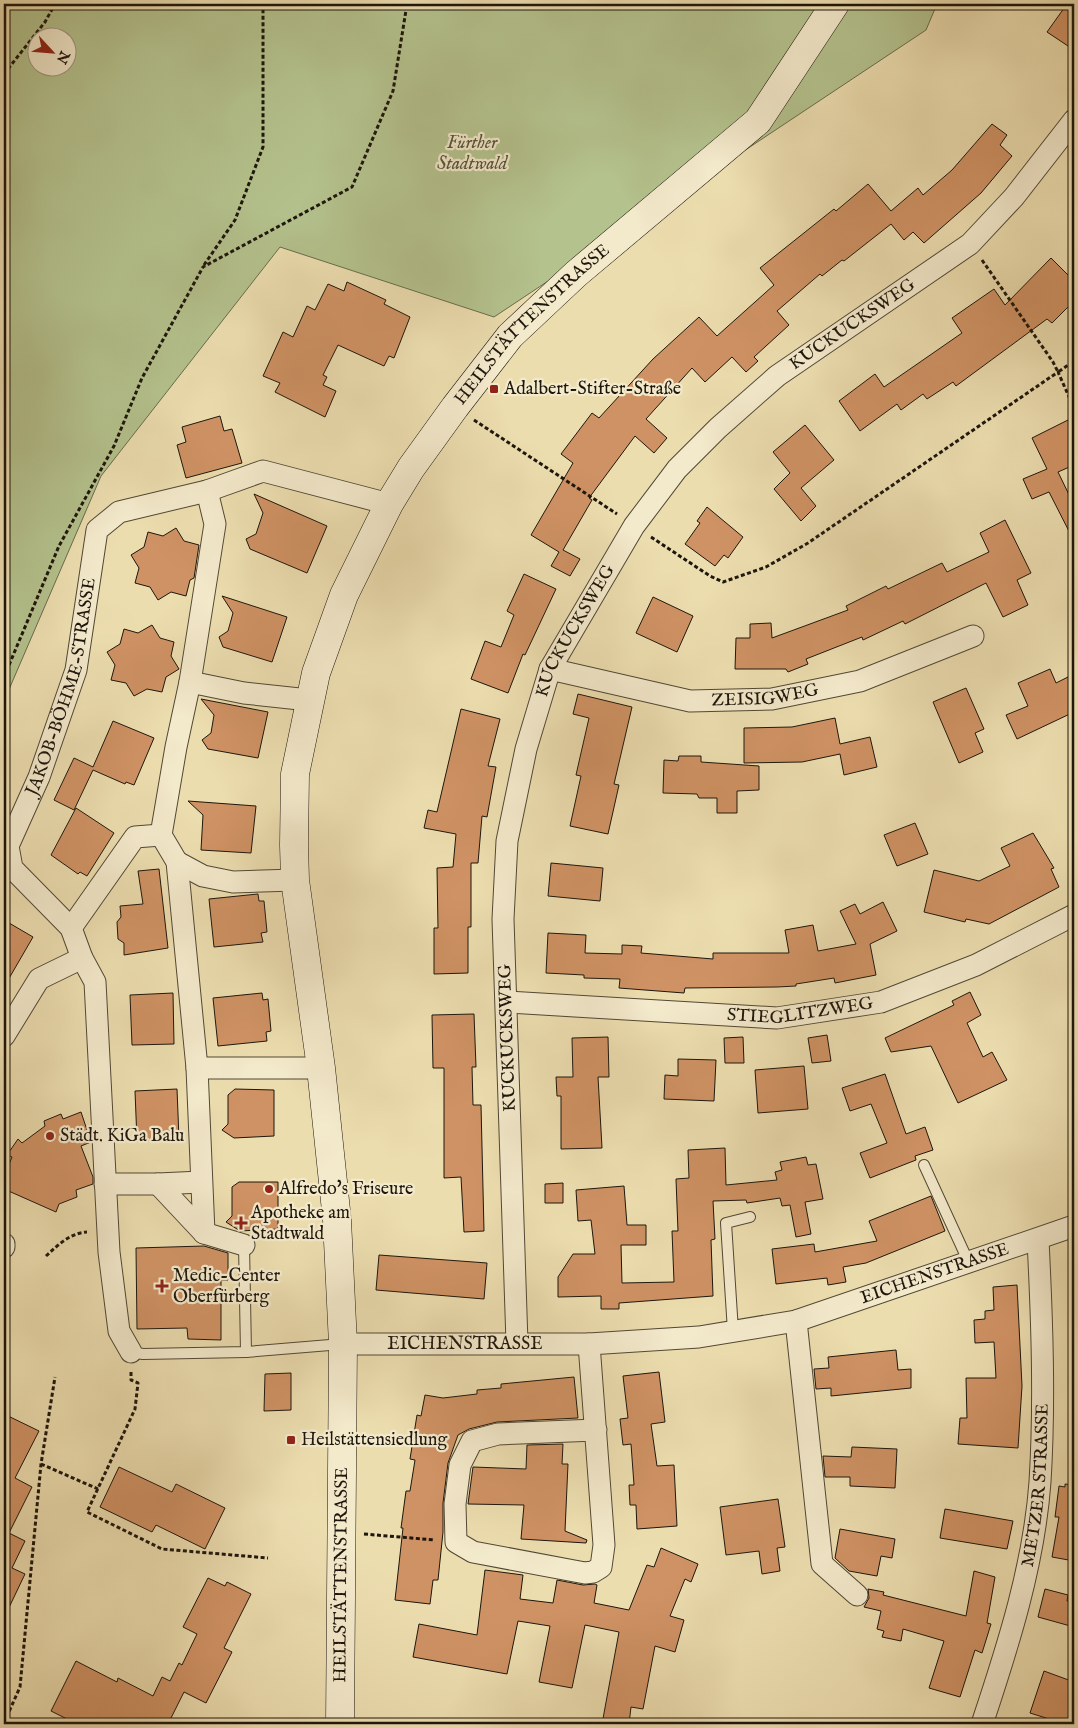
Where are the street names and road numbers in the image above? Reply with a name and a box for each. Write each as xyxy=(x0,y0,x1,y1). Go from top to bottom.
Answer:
street label: HEILSTÄTTENSTRASSE xyxy=(449,239,615,410)
street label: KUCKUCKSWEG xyxy=(785,273,920,376)
street label: KUCKUCKSWEG xyxy=(531,560,621,700)
street label: JAKOB-BÖHME-STRASSE xyxy=(20,576,101,801)
street label: ZEISIGWEG xyxy=(711,678,821,712)
street label: KUCKUCKSWEG xyxy=(494,963,522,1112)
street label: STIEGLITZWEG xyxy=(726,992,875,1030)
street label: EICHENSTRASSE xyxy=(857,1238,1012,1310)
street label: EICHENSTRASSE xyxy=(387,1333,543,1356)
street label: METZER STRASSE xyxy=(1016,1403,1054,1569)
street label: HEILSTÄTTENSTRASSE xyxy=(328,1467,354,1683)

